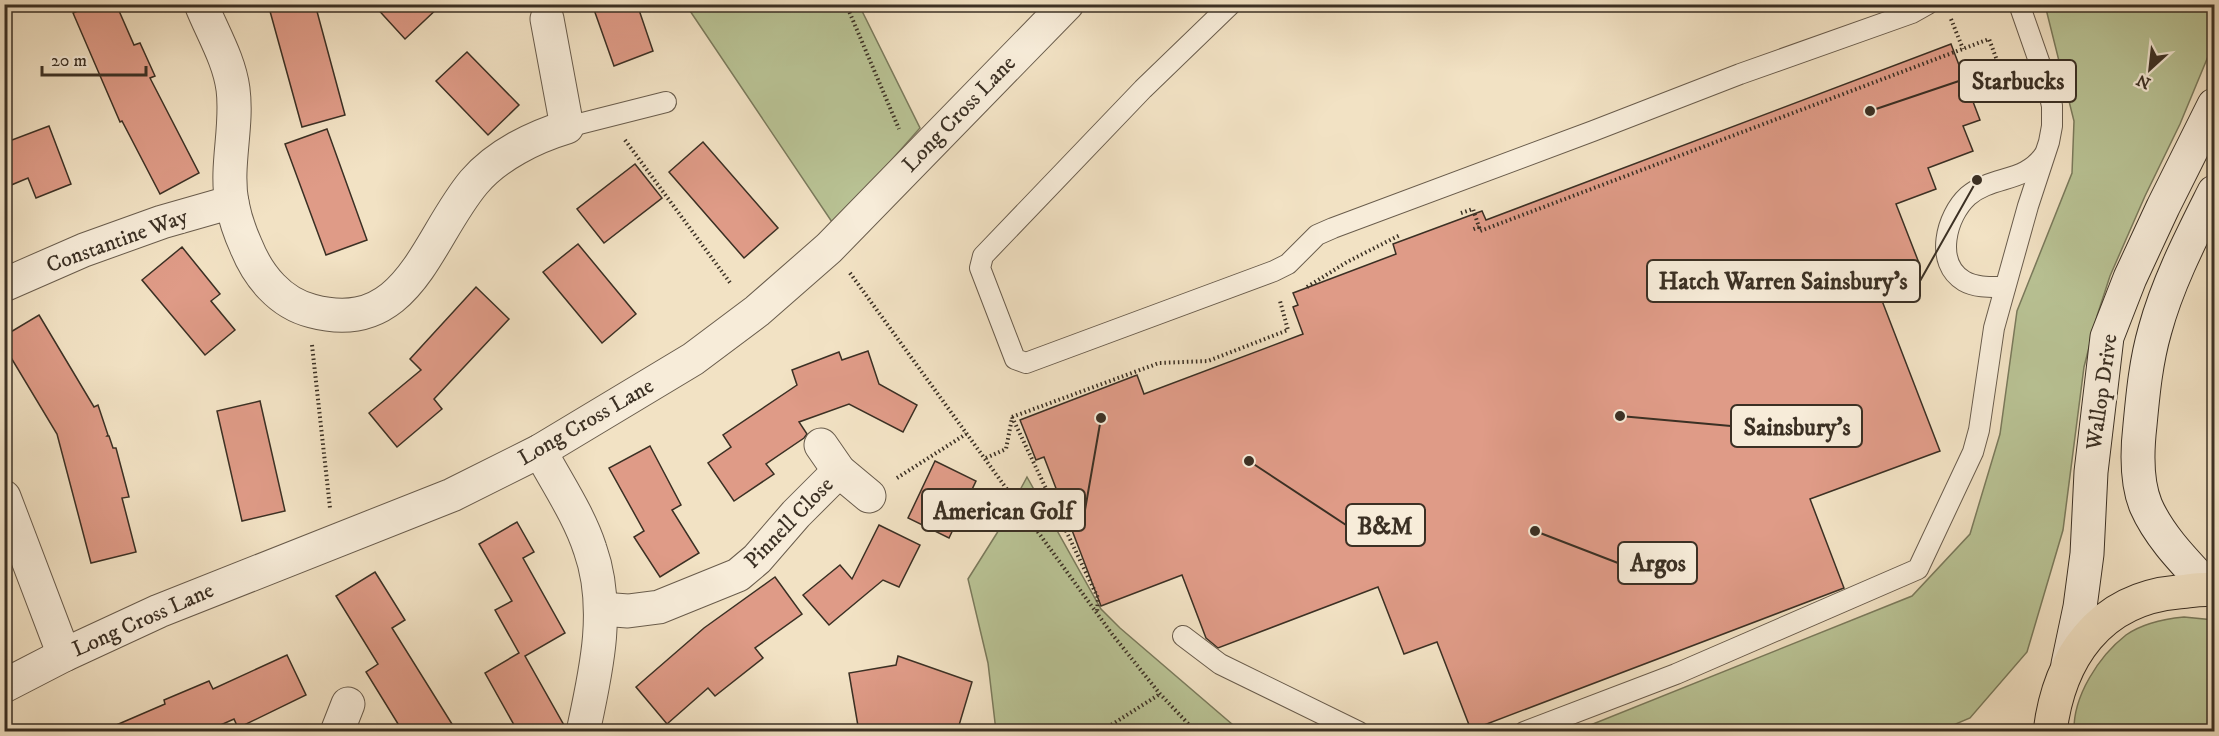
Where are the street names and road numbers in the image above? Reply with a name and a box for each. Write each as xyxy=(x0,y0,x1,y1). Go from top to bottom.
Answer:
street label: Long Cross Lane xyxy=(896,50,1022,178)
street label: Constantine Way xyxy=(43,203,192,279)
street label: Wallop Drive xyxy=(2080,332,2123,453)
street label: Long Cross Lane xyxy=(513,372,659,472)
street label: Pinnell Close xyxy=(739,472,839,574)
street label: Long Cross Lane xyxy=(68,577,218,663)

